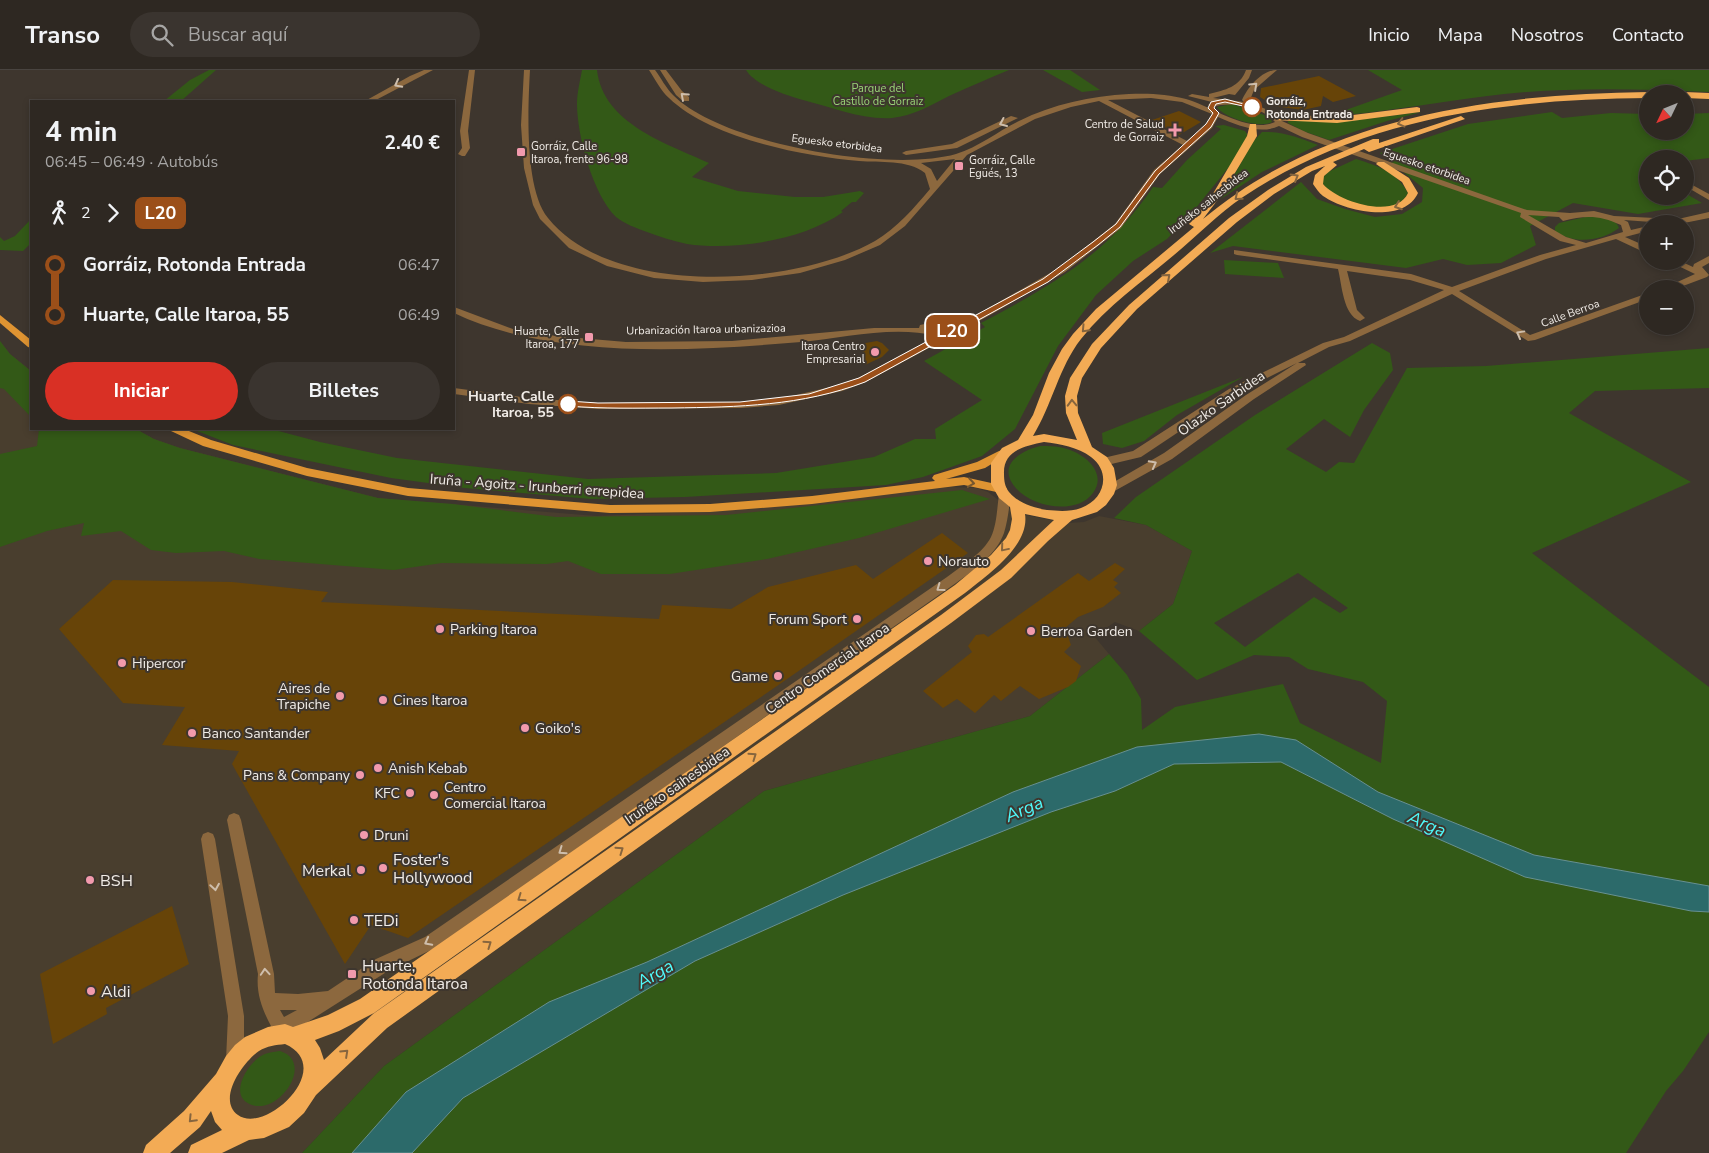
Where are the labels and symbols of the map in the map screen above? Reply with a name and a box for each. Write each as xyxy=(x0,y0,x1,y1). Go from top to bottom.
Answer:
one-way arrow xyxy=(395,78,404,88)
park label: Parque del Castillo de Gorraiz xyxy=(833,81,923,109)
one-way arrow xyxy=(1249,83,1258,92)
north arrow xyxy=(1639,85,1694,140)
one-way arrow xyxy=(680,93,689,102)
place label: Gorráiz, Rotonda Entrada xyxy=(1266,94,1352,122)
marker: Gorráiz, Rotonda Entrada xyxy=(1242,97,1262,117)
one-way arrow xyxy=(1000,117,1008,127)
place label: Centro de Salud de Gorraiz xyxy=(1085,117,1164,145)
one-way arrow xyxy=(1396,117,1405,128)
marker: Centro de Salud de Gorraiz xyxy=(1168,123,1182,137)
street label: Eguesko etorbidea xyxy=(791,130,883,157)
place label: Gorráiz, Calle Itaroa, frente 96-98 xyxy=(531,139,628,167)
street label: Eguesko etorbidea xyxy=(1381,145,1473,188)
marker: Gorráiz, Calle Itaroa, frente 96-98 xyxy=(515,146,527,158)
place label: Gorráiz, Calle Egüés, 13 xyxy=(969,153,1035,181)
marker: Gorráiz, Calle Egüés, 13 xyxy=(953,160,965,172)
street label: Iruñeko saihesbidea xyxy=(1165,165,1251,237)
one-way arrow xyxy=(1289,174,1298,183)
one-way arrow xyxy=(1235,192,1244,200)
one-way arrow xyxy=(1394,200,1403,210)
one-way arrow xyxy=(1162,274,1171,283)
street label: Calle Berroa xyxy=(1539,296,1602,331)
line badge: L20 xyxy=(923,315,981,347)
street label: Urbanización Itaroa urbanizazioa xyxy=(626,321,786,338)
place label: Huarte, Calle Itaroa, 177 xyxy=(514,324,579,352)
one-way arrow xyxy=(1082,324,1091,333)
one-way arrow xyxy=(1516,330,1525,340)
marker: Huarte, Calle Itaroa, 177 xyxy=(583,331,595,343)
place label: Itaroa Centro Empresarial xyxy=(801,339,866,367)
marker: Itaroa Centro Empresarial xyxy=(869,346,881,358)
street label: Olazko Sarbidea xyxy=(1174,366,1269,441)
place label: Huarte, Calle Itaroa, 55 xyxy=(468,387,554,422)
marker: Huarte, Calle Itaroa, 55 xyxy=(558,394,578,414)
one-way arrow xyxy=(1066,399,1077,407)
one-way arrow xyxy=(1148,461,1157,471)
street label: Iruña - Agoitz - Irunberri errepidea xyxy=(429,470,645,503)
one-way arrow xyxy=(966,477,975,487)
one-way arrow xyxy=(1001,543,1010,552)
place label: Norauto xyxy=(938,552,989,571)
marker: Norauto xyxy=(922,555,934,567)
one-way arrow xyxy=(937,582,946,590)
place label: Forum Sport xyxy=(769,610,847,629)
marker: Forum Sport xyxy=(851,613,863,625)
street label: Centro Comercial Itaroa xyxy=(761,618,893,719)
place label: Parking Itaroa xyxy=(450,620,537,639)
place label: Berroa Garden xyxy=(1041,622,1133,641)
marker: Parking Itaroa xyxy=(434,623,446,635)
marker: Berroa Garden xyxy=(1025,625,1037,637)
place label: Hipercor xyxy=(132,654,186,673)
marker: Hipercor xyxy=(116,657,128,669)
place label: Game xyxy=(731,667,768,686)
marker: Game xyxy=(772,670,784,682)
place label: Aires de Trapiche xyxy=(277,679,330,714)
marker: Aires de Trapiche xyxy=(334,690,346,702)
place label: Cines Itaroa xyxy=(393,691,467,710)
marker: Cines Itaroa xyxy=(377,694,389,706)
place label: Goiko's xyxy=(535,719,581,738)
marker: Goiko's xyxy=(519,722,531,734)
place label: Banco Santander xyxy=(202,724,309,743)
marker: Banco Santander xyxy=(186,727,198,739)
street label: Iruñeko saihesbidea xyxy=(621,742,734,829)
one-way arrow xyxy=(747,753,757,762)
place label: Anish Kebab xyxy=(388,759,467,778)
marker: Anish Kebab xyxy=(372,762,384,774)
place label: Pans & Company xyxy=(243,766,351,785)
marker: Pans & Company xyxy=(354,769,366,781)
place label: Centro Comercial Itaroa xyxy=(444,778,546,813)
place label: KFC xyxy=(374,784,400,803)
marker: KFC xyxy=(404,787,416,799)
marker: Centro Comercial Itaroa xyxy=(428,789,440,801)
water label: Arga xyxy=(1000,790,1047,828)
water label: Arga xyxy=(1403,805,1450,843)
place label: Druni xyxy=(374,826,408,845)
marker: Druni xyxy=(358,829,370,841)
one-way arrow xyxy=(559,845,568,854)
one-way arrow xyxy=(615,847,624,856)
place label: Foster's Hollywood xyxy=(393,849,472,889)
place label: Merkal xyxy=(302,860,351,882)
marker: Foster's Hollywood xyxy=(377,862,389,874)
marker: Merkal xyxy=(355,864,367,876)
place label: BSH xyxy=(100,870,133,892)
marker: BSH xyxy=(84,874,96,886)
one-way arrow xyxy=(210,883,220,891)
one-way arrow xyxy=(517,892,527,901)
place label: TEDi xyxy=(364,910,399,932)
marker: TEDi xyxy=(348,914,360,926)
one-way arrow xyxy=(425,936,434,946)
one-way arrow xyxy=(482,941,492,950)
water label: Arga xyxy=(631,954,678,995)
place label: Huarte, Rotonda Itaroa xyxy=(362,955,468,995)
one-way arrow xyxy=(259,968,270,976)
marker: Huarte, Rotonda Itaroa xyxy=(346,968,358,980)
place label: Aldi xyxy=(101,981,130,1003)
marker: Aldi xyxy=(85,985,97,997)
one-way arrow xyxy=(340,1050,349,1059)
one-way arrow xyxy=(189,1113,198,1122)

